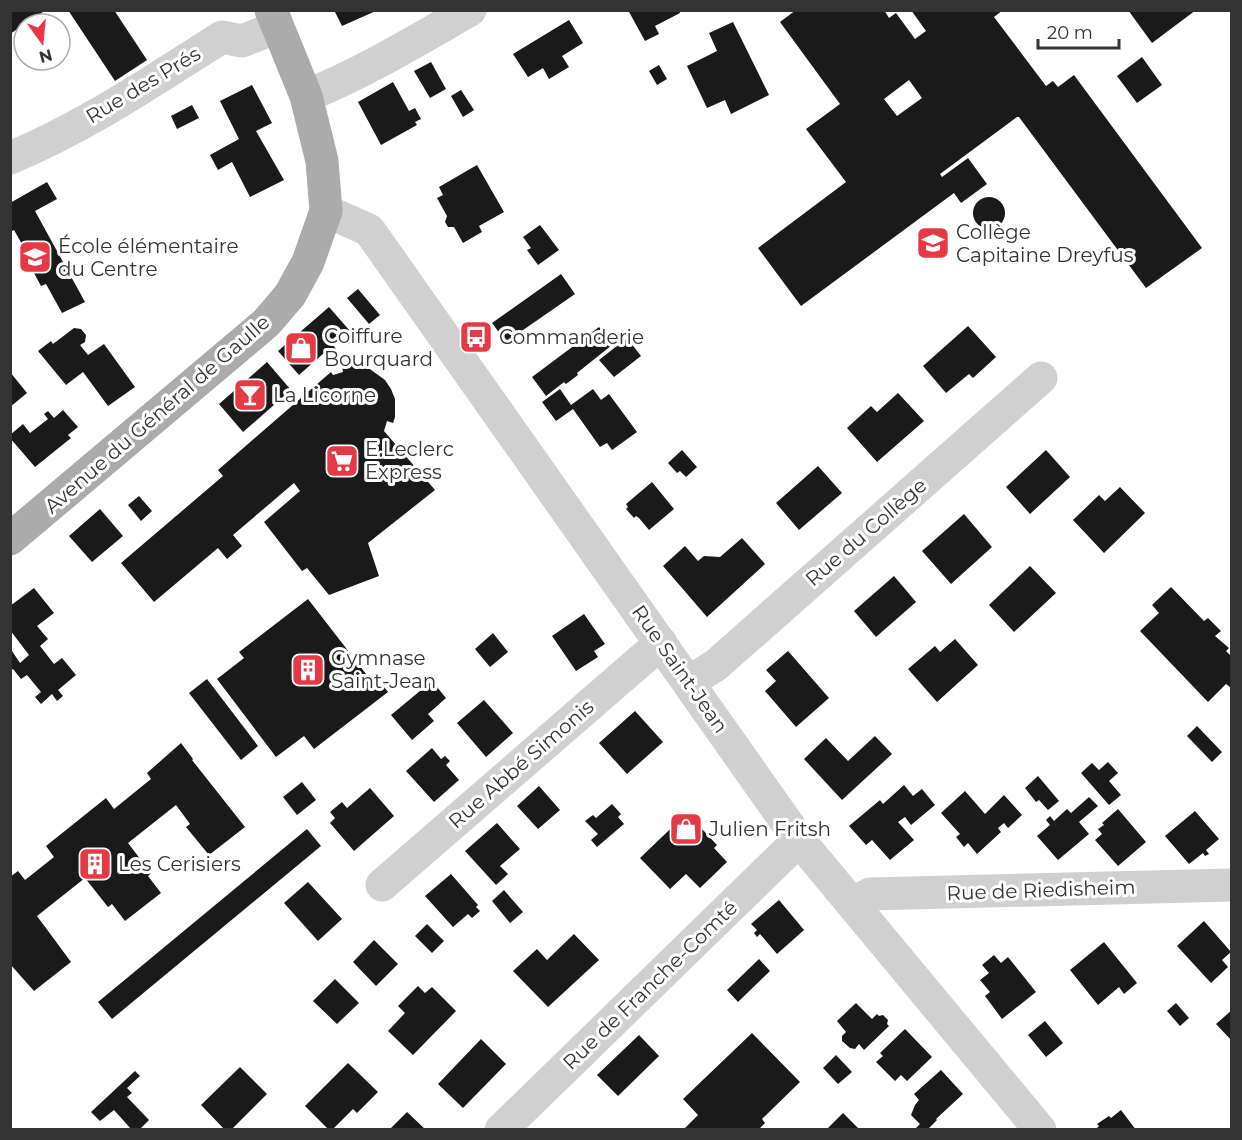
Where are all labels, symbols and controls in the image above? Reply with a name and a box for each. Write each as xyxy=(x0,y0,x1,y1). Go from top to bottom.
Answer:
north arrow xyxy=(12,12,72,72)
scale bar xyxy=(1038,12,1119,50)
text: 20 m xyxy=(1047,22,1093,44)
street label: Rue des Prés xyxy=(81,41,205,129)
text: N xyxy=(37,45,54,67)
place label: Collège Capitaine Dreyfus xyxy=(956,220,1134,267)
school or university icon: Collège Capitaine Dreyfus xyxy=(915,225,951,261)
place label: École élémentaire du Centre xyxy=(58,234,239,281)
school or university icon: École élémentaire du Centre xyxy=(17,239,53,275)
street label: Avenue du Général de Gaulle xyxy=(40,310,274,518)
bus stop icon: Commanderie xyxy=(458,319,494,355)
place label: Coiffure Bourquard xyxy=(324,324,433,371)
place label: Commanderie xyxy=(499,325,644,349)
shop icon: Coiffure Bourquard xyxy=(283,330,319,366)
bar icon: La Licorne xyxy=(232,377,268,413)
place label: La Licorne xyxy=(273,383,376,407)
place label: E.Leclerc Express xyxy=(365,437,454,484)
supermarket icon: E.Leclerc Express xyxy=(324,443,360,479)
street label: Rue du Collège xyxy=(801,473,931,591)
street label: Rue Saint-Jean xyxy=(627,600,733,738)
place label: Gymnase Saint-Jean xyxy=(331,646,436,693)
building icon: Gymnase Saint-Jean xyxy=(290,652,326,688)
street label: Rue Abbé Simonis xyxy=(444,694,599,833)
shop icon: Julien Fritsh xyxy=(668,811,704,847)
place label: Julien Fritsh xyxy=(708,817,831,841)
building icon: Les Cerisiers xyxy=(77,846,113,882)
place label: Les Cerisiers xyxy=(118,852,241,876)
street label: Rue de Riedisheim xyxy=(946,875,1136,905)
street label: Rue de Franche-Comté xyxy=(558,895,742,1075)

